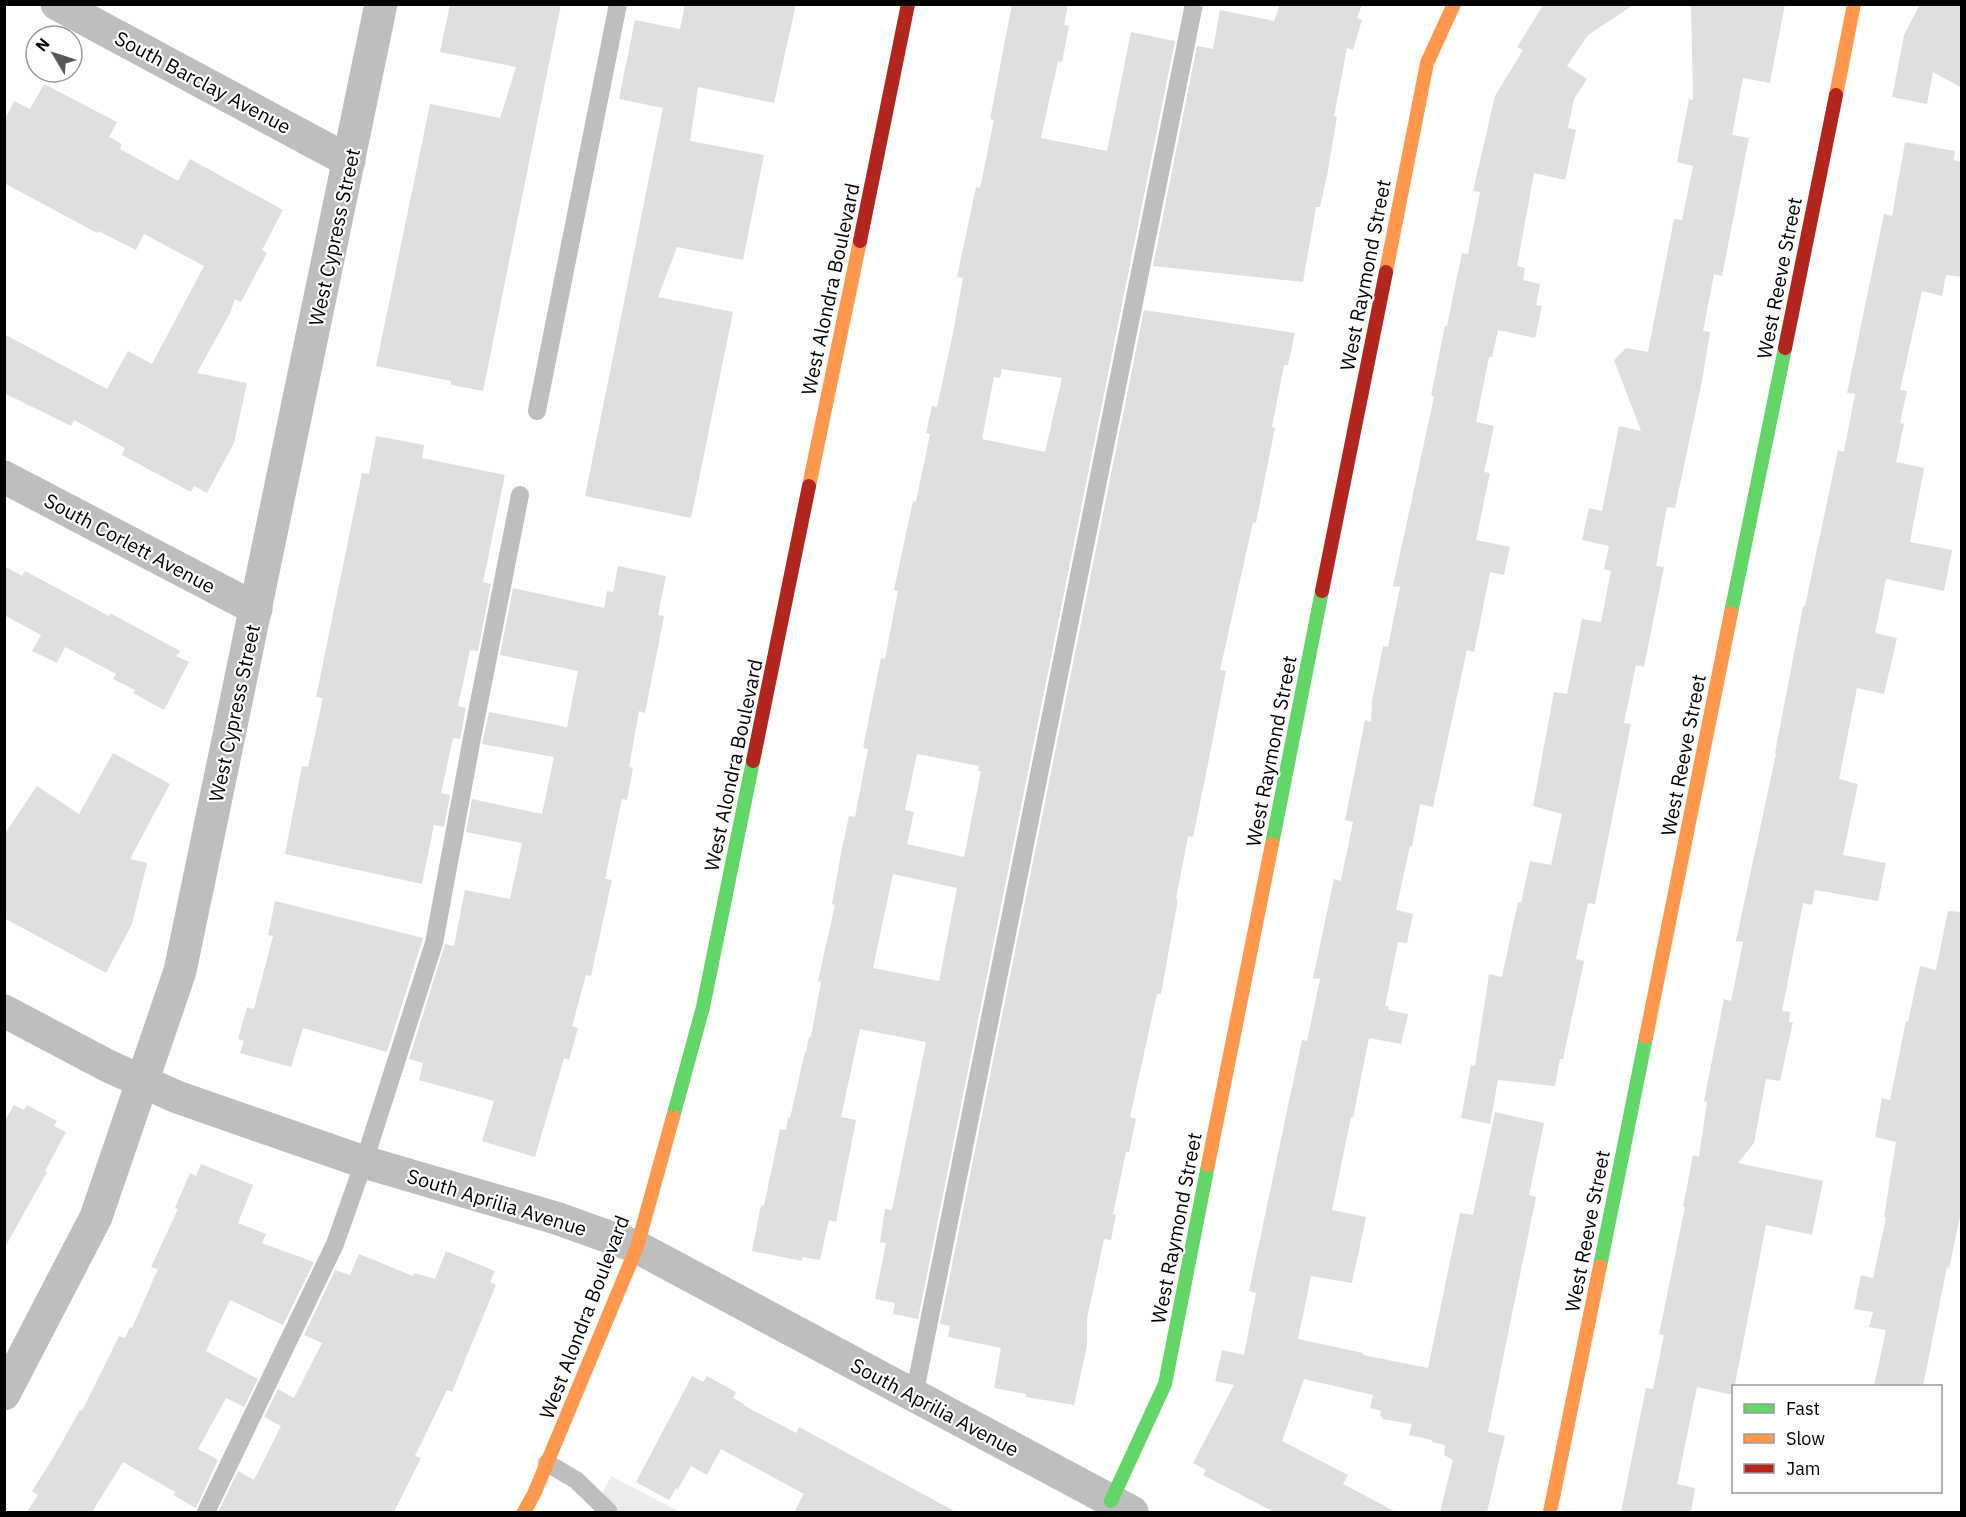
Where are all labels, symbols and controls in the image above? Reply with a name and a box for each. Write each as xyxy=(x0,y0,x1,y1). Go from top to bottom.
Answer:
north arrow xyxy=(24,24,84,84)
street label: South Barclay Avenue xyxy=(110,24,296,140)
text: N xyxy=(31,34,54,55)
street label: West Cypress Street xyxy=(302,146,366,328)
street label: West Raymond Street xyxy=(1333,177,1397,373)
street label: West Alondra Boulevard xyxy=(794,181,866,397)
street label: West Reeve Street xyxy=(1750,195,1808,361)
street label: South Corlett Avenue xyxy=(40,486,220,600)
street label: West Cypress Street xyxy=(202,622,266,804)
street label: West Raymond Street xyxy=(1239,653,1303,849)
street label: West Alondra Boulevard xyxy=(697,657,769,873)
street label: West Reeve Street xyxy=(1654,672,1712,838)
street label: West Raymond Street xyxy=(1144,1130,1208,1326)
street label: West Reeve Street xyxy=(1558,1148,1616,1314)
street label: South Aprilia Avenue xyxy=(404,1162,590,1242)
street label: West Alondra Boulevard xyxy=(533,1211,635,1423)
street label: South Aprilia Avenue xyxy=(846,1351,1024,1463)
legend xyxy=(1732,1385,1942,1493)
text: Fast xyxy=(1786,1397,1820,1420)
text: Slow xyxy=(1786,1427,1825,1450)
text: Jam xyxy=(1786,1457,1821,1480)

